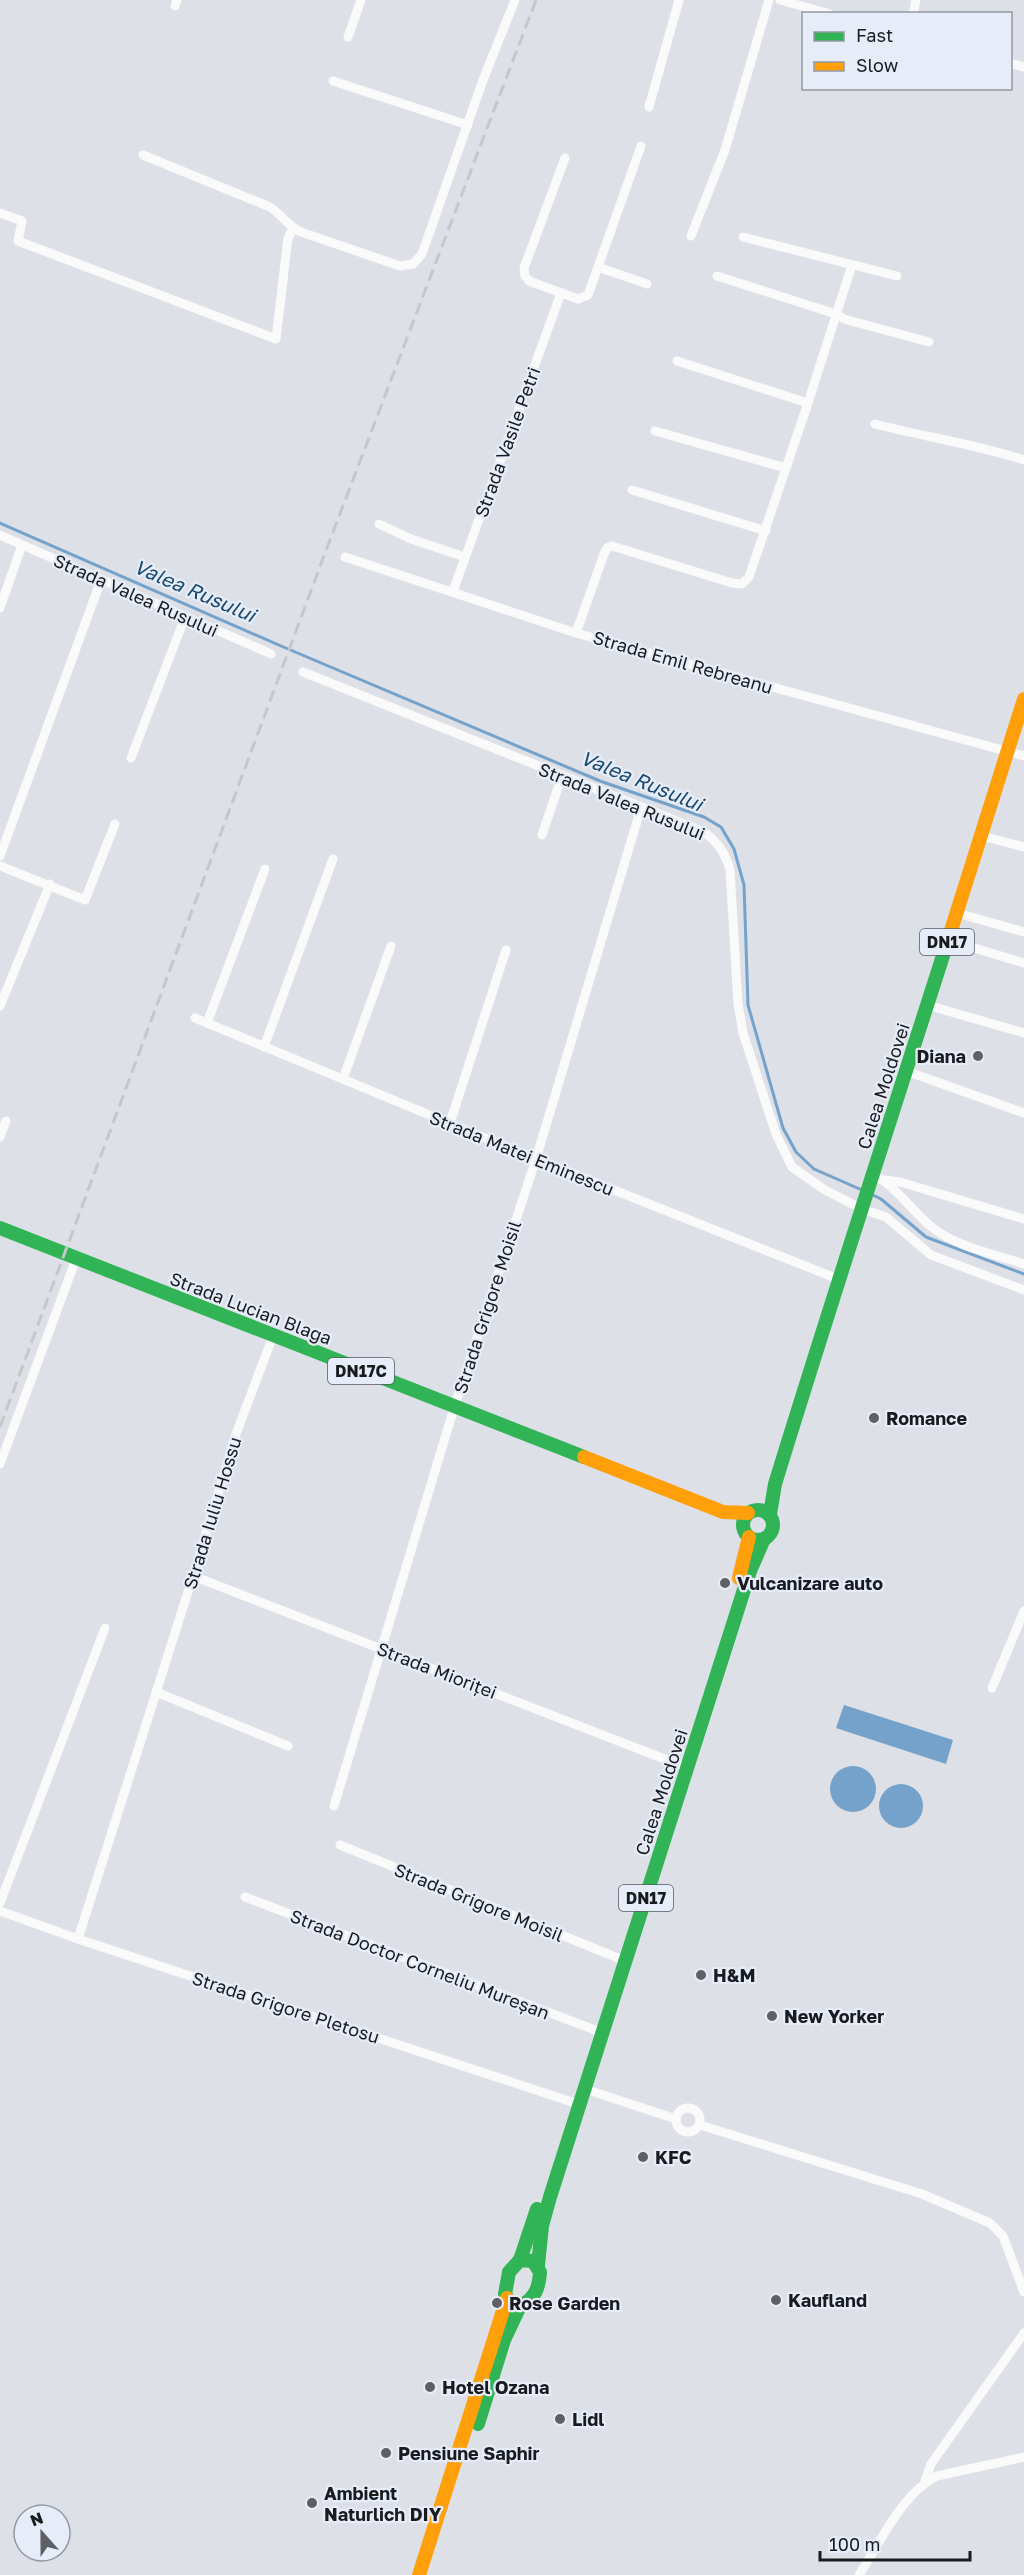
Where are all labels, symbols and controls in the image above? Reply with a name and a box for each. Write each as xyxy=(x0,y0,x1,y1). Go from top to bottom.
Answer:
legend xyxy=(802,12,1012,90)
text: Fast xyxy=(856,24,893,46)
text: Slow xyxy=(856,54,899,76)
street label: Strada Vasile Petri xyxy=(470,364,544,520)
street label: Strada Valea Rusului xyxy=(50,549,222,641)
water label: Valea Rusului xyxy=(131,554,262,627)
street label: Strada Emil Rebreanu xyxy=(591,626,775,698)
water label: Valea Rusului xyxy=(577,745,709,816)
street label: Strada Valea Rusului xyxy=(536,758,708,844)
road number: DN17 xyxy=(920,929,974,955)
street label: Calea Moldovei xyxy=(852,1020,914,1152)
place label: Diana xyxy=(916,1045,966,1067)
marker: Diana xyxy=(971,1049,985,1063)
street label: Strada Matei Eminescu xyxy=(427,1106,617,1200)
street label: Strada Grigore Moisil xyxy=(449,1218,525,1396)
street label: Strada Lucian Blaga xyxy=(167,1267,335,1349)
road number: DN17C xyxy=(328,1358,394,1384)
place label: Romance xyxy=(886,1407,967,1429)
marker: Romance xyxy=(867,1411,881,1425)
street label: Strada Iuliu Hossu xyxy=(178,1434,246,1592)
place label: Vulcanizare auto xyxy=(737,1572,883,1594)
marker: Vulcanizare auto xyxy=(718,1576,732,1590)
street label: Strada Mioriței xyxy=(374,1637,500,1703)
street label: Calea Moldovei xyxy=(630,1726,692,1858)
street label: Strada Grigore Moisil xyxy=(391,1858,567,1946)
road number: DN17 xyxy=(619,1885,673,1911)
street label: Strada Doctor Corneliu Mureșan xyxy=(287,1904,553,2024)
place label: H&M xyxy=(713,1964,755,1986)
street label: Strada Grigore Pletosu xyxy=(190,1966,382,2048)
marker: H&M xyxy=(694,1968,708,1982)
place label: New Yorker xyxy=(784,2005,884,2027)
marker: New Yorker xyxy=(765,2009,779,2023)
place label: KFC xyxy=(655,2146,692,2168)
marker: KFC xyxy=(636,2150,650,2164)
place label: Kaufland xyxy=(788,2289,867,2311)
place label: Rose Garden xyxy=(509,2292,620,2314)
marker: Kaufland xyxy=(769,2293,783,2307)
marker: Rose Garden xyxy=(490,2296,504,2310)
place label: Hotel Ozana xyxy=(442,2376,549,2398)
marker: Hotel Ozana xyxy=(423,2380,437,2394)
place label: Lidl xyxy=(572,2408,604,2430)
marker: Lidl xyxy=(553,2412,567,2426)
place label: Pensiune Saphir xyxy=(398,2442,540,2464)
marker: Pensiune Saphir xyxy=(379,2446,393,2460)
place label: Ambient Naturlich DIY xyxy=(324,2482,442,2525)
marker: Ambient Naturlich DIY xyxy=(305,2496,319,2510)
north arrow xyxy=(12,2503,72,2563)
text: N xyxy=(27,2507,46,2531)
scale bar xyxy=(820,2524,970,2562)
text: 100 m xyxy=(829,2533,880,2555)

